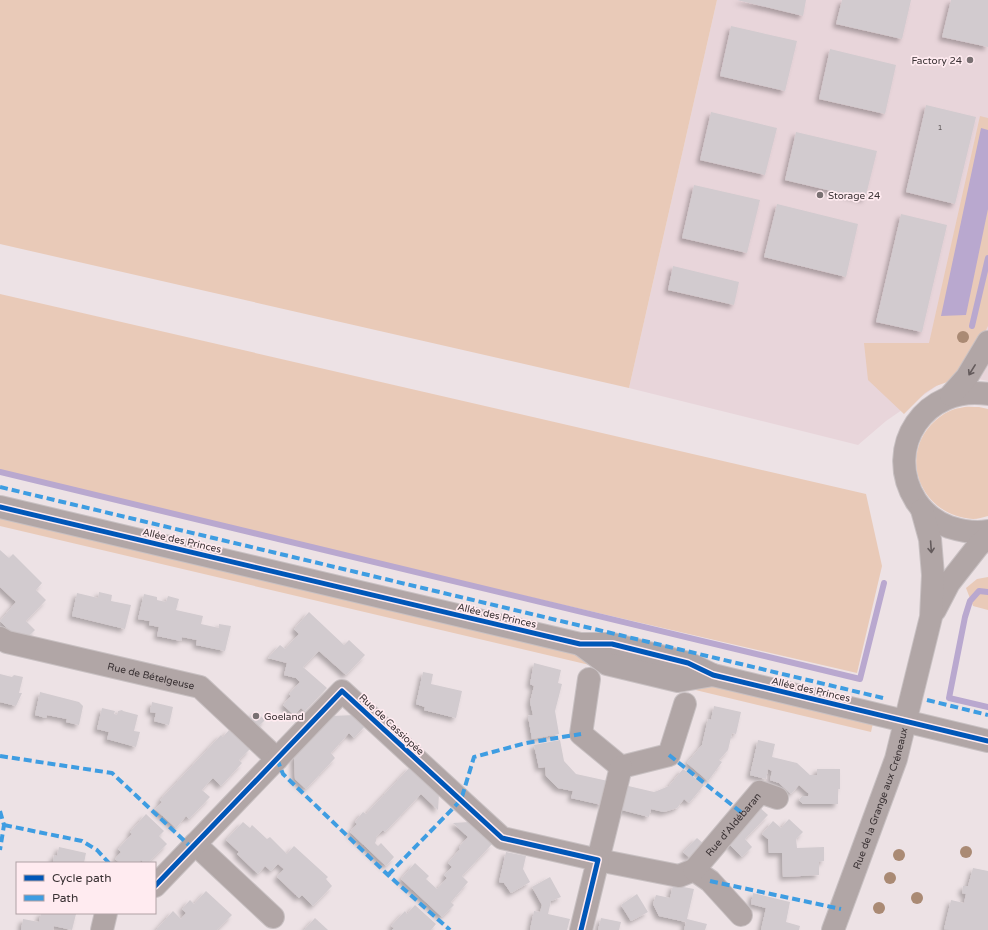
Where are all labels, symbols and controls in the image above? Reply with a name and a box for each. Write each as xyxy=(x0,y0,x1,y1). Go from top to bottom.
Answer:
place label: Factory 24 xyxy=(912,55,962,67)
marker: Factory 24 xyxy=(965,55,975,65)
house number: 1 xyxy=(937,123,943,132)
marker: Storage 24 xyxy=(815,190,825,200)
place label: Storage 24 xyxy=(828,190,880,202)
one-way arrow xyxy=(967,364,975,376)
street label: Allée des Princes xyxy=(141,526,223,556)
one-way arrow xyxy=(927,540,935,553)
street label: Allée des Princes xyxy=(456,601,538,631)
street label: Rue de Bételgeuse xyxy=(106,661,196,693)
street label: Allée des Princes xyxy=(770,675,852,705)
street label: Rue de Cassiopée xyxy=(356,692,427,758)
marker: Goeland xyxy=(251,711,261,721)
place label: Goeland xyxy=(264,711,304,723)
street label: Rue de la Grange aux Créneaux xyxy=(851,726,911,871)
street label: Rue d'Aldébaran xyxy=(703,791,764,859)
legend xyxy=(16,862,156,914)
text: Cycle path xyxy=(52,871,111,885)
text: Path xyxy=(52,891,78,905)

